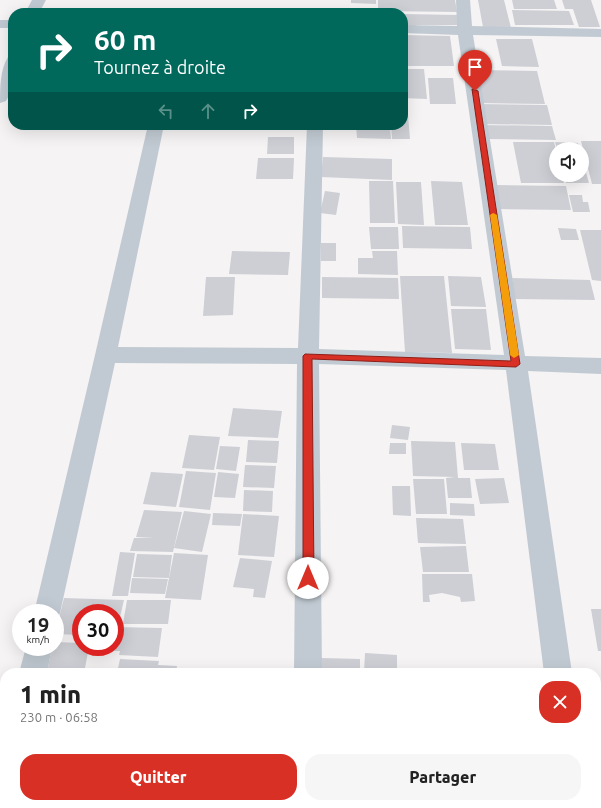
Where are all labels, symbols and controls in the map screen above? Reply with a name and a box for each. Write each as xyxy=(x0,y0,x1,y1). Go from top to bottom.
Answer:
icon: right xyxy=(28,24,80,76)
text: 60 m xyxy=(94,24,156,55)
pin xyxy=(458,50,492,91)
icon: arrive xyxy=(464,56,486,78)
text: Tournez à droite xyxy=(94,57,226,77)
icon: left xyxy=(155,100,177,122)
icon: ahead xyxy=(197,100,219,122)
icon: right xyxy=(239,100,261,122)
map controls xyxy=(549,142,589,182)
button: sound xyxy=(549,142,589,182)
position arrow xyxy=(287,557,329,599)
speed limit sign: 30 xyxy=(72,604,124,656)
text: 19 xyxy=(27,613,49,636)
text: km/h xyxy=(26,634,50,645)
text: 1 min xyxy=(20,681,81,708)
button: close xyxy=(539,681,581,723)
text: 230 m · 06:58 xyxy=(20,710,98,724)
button: Quitter xyxy=(20,754,297,800)
button: Partager xyxy=(305,754,581,800)

